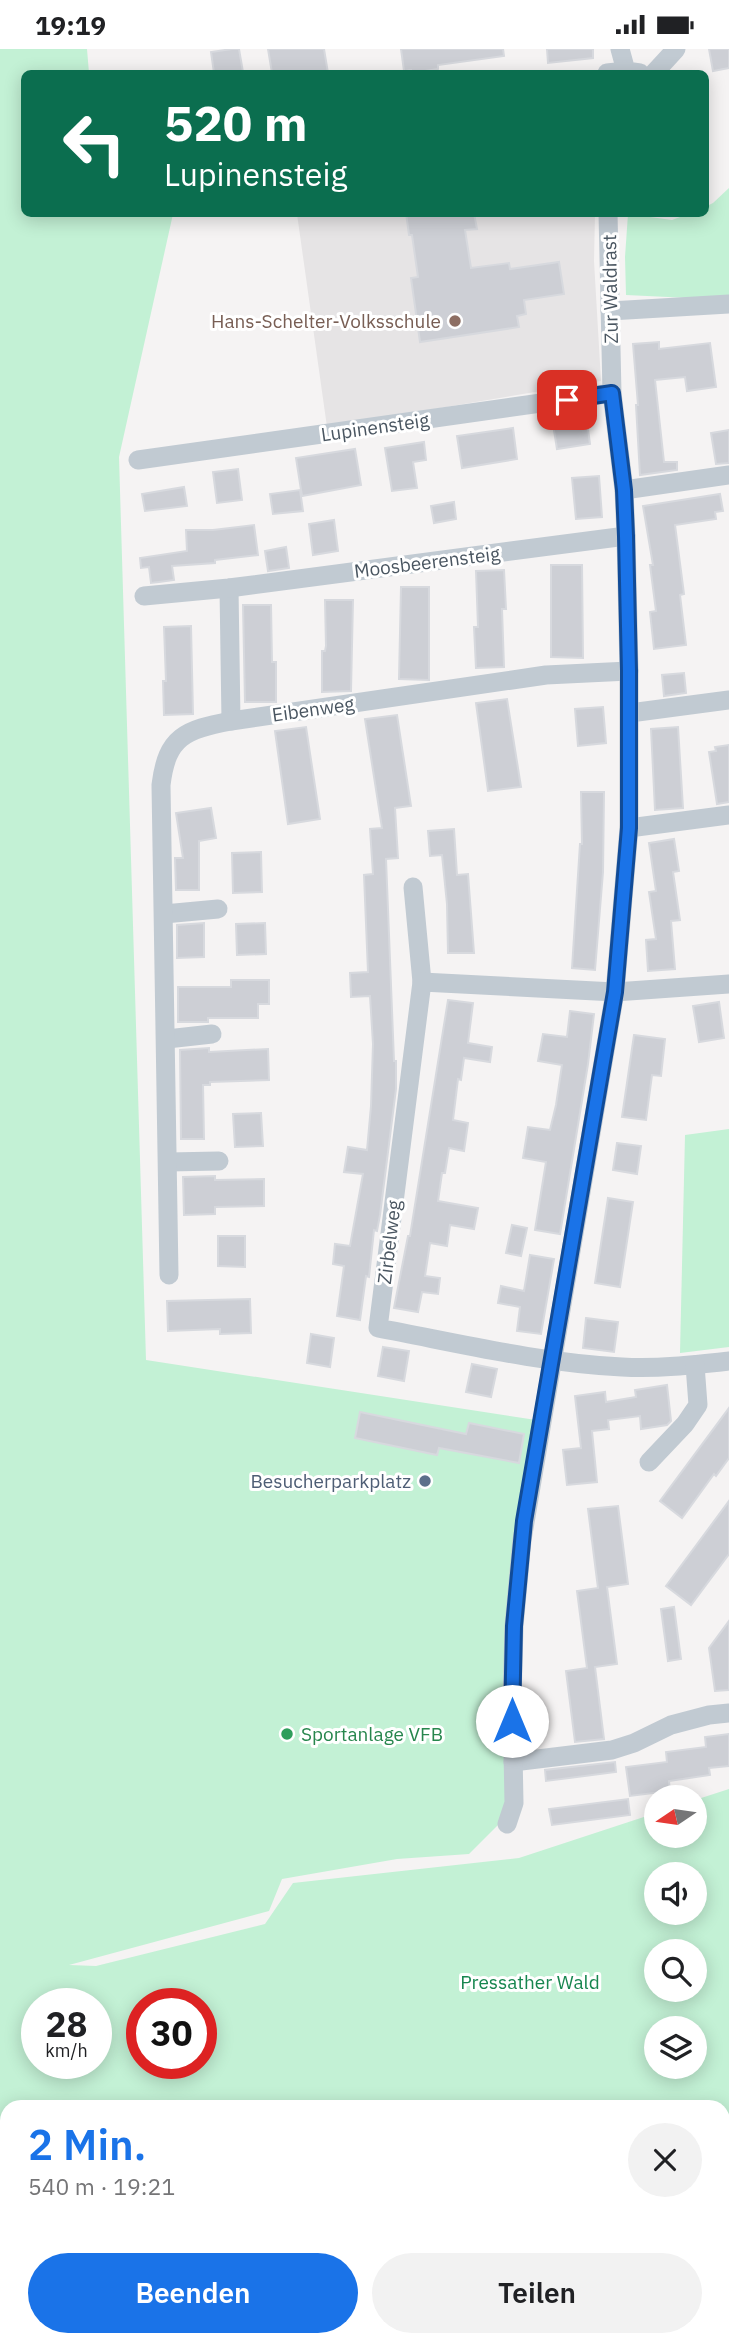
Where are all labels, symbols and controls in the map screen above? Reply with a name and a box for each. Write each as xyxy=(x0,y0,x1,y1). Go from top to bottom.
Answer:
text: 19:19 xyxy=(35,8,106,42)
text: 520 m xyxy=(164,91,308,154)
icon: left xyxy=(49,98,140,189)
text: Lupinensteig xyxy=(164,153,347,195)
street label: Zur Waldrast xyxy=(597,234,623,344)
place label: Hans-Schelter-Volksschule xyxy=(211,309,441,333)
marker: Hans-Schelter-Volksschule xyxy=(447,313,463,329)
pin xyxy=(537,370,597,430)
icon: arrive xyxy=(548,381,586,419)
street label: Lupinensteig xyxy=(319,408,431,446)
street label: Moosbeerensteig xyxy=(353,541,501,583)
street label: Eibenweg xyxy=(270,691,356,727)
street label: Zirbelweg xyxy=(372,1199,406,1285)
place label: Besucherparkplatz xyxy=(250,1469,411,1493)
marker: Besucherparkplatz xyxy=(417,1473,433,1489)
position arrow xyxy=(475,1684,549,1758)
place label: Sportanlage VFB xyxy=(301,1722,443,1746)
marker: Sportanlage VFB xyxy=(279,1726,295,1742)
north arrow xyxy=(644,1785,707,1848)
map controls xyxy=(644,1785,707,2079)
button: sound xyxy=(644,1862,707,1925)
button: search xyxy=(644,1939,707,2002)
park label: Pressather Wald xyxy=(460,1970,600,1994)
speed limit sign: 30 xyxy=(126,1988,217,2079)
text: 28 xyxy=(45,2001,88,2047)
button: layers xyxy=(644,2016,707,2079)
text: km/h xyxy=(45,2039,88,2062)
text: 2 Min. xyxy=(28,2117,146,2172)
button: close xyxy=(628,2123,702,2197)
text: 540 m · 19:21 xyxy=(28,2171,175,2201)
button: Beenden xyxy=(28,2253,358,2333)
button: Teilen xyxy=(372,2253,702,2333)

